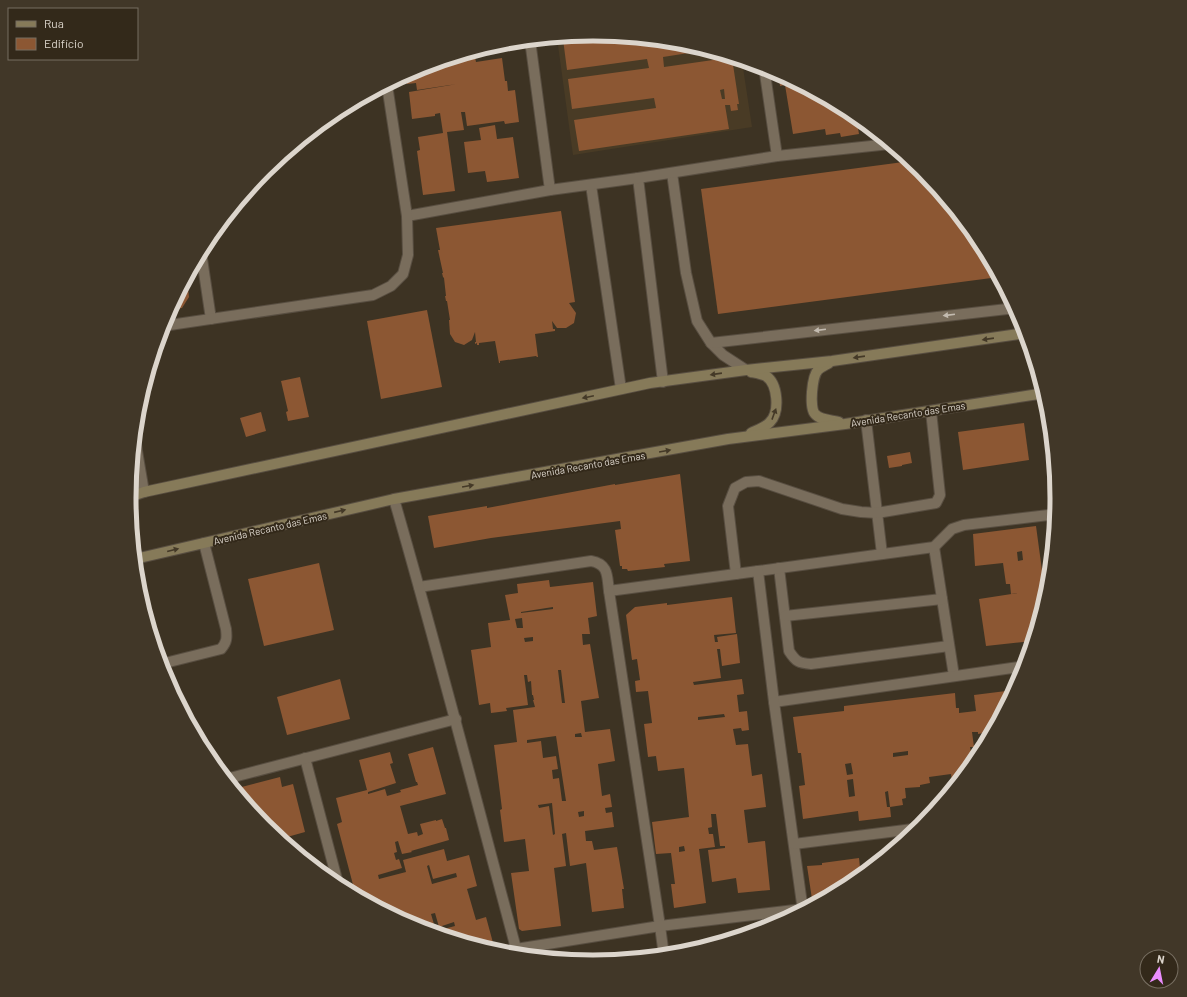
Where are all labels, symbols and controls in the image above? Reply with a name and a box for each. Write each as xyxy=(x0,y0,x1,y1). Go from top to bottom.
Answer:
legend xyxy=(8,8,138,60)
text: Rua xyxy=(44,16,64,30)
text: Edifício xyxy=(44,36,84,50)
one-way arrow xyxy=(943,312,955,318)
one-way arrow xyxy=(814,327,826,333)
one-way arrow xyxy=(982,336,994,342)
one-way arrow xyxy=(853,354,865,360)
one-way arrow xyxy=(710,371,722,378)
one-way arrow xyxy=(582,394,594,400)
street label: Avenida Recanto das Emas xyxy=(850,399,966,429)
one-way arrow xyxy=(771,408,777,420)
one-way arrow xyxy=(659,447,671,453)
street label: Avenida Recanto das Emas xyxy=(530,449,646,481)
one-way arrow xyxy=(462,483,474,489)
one-way arrow xyxy=(334,508,347,514)
street label: Avenida Recanto das Emas xyxy=(212,509,328,547)
one-way arrow xyxy=(167,547,179,553)
north arrow xyxy=(1139,949,1179,989)
text: N xyxy=(1156,952,1166,966)

